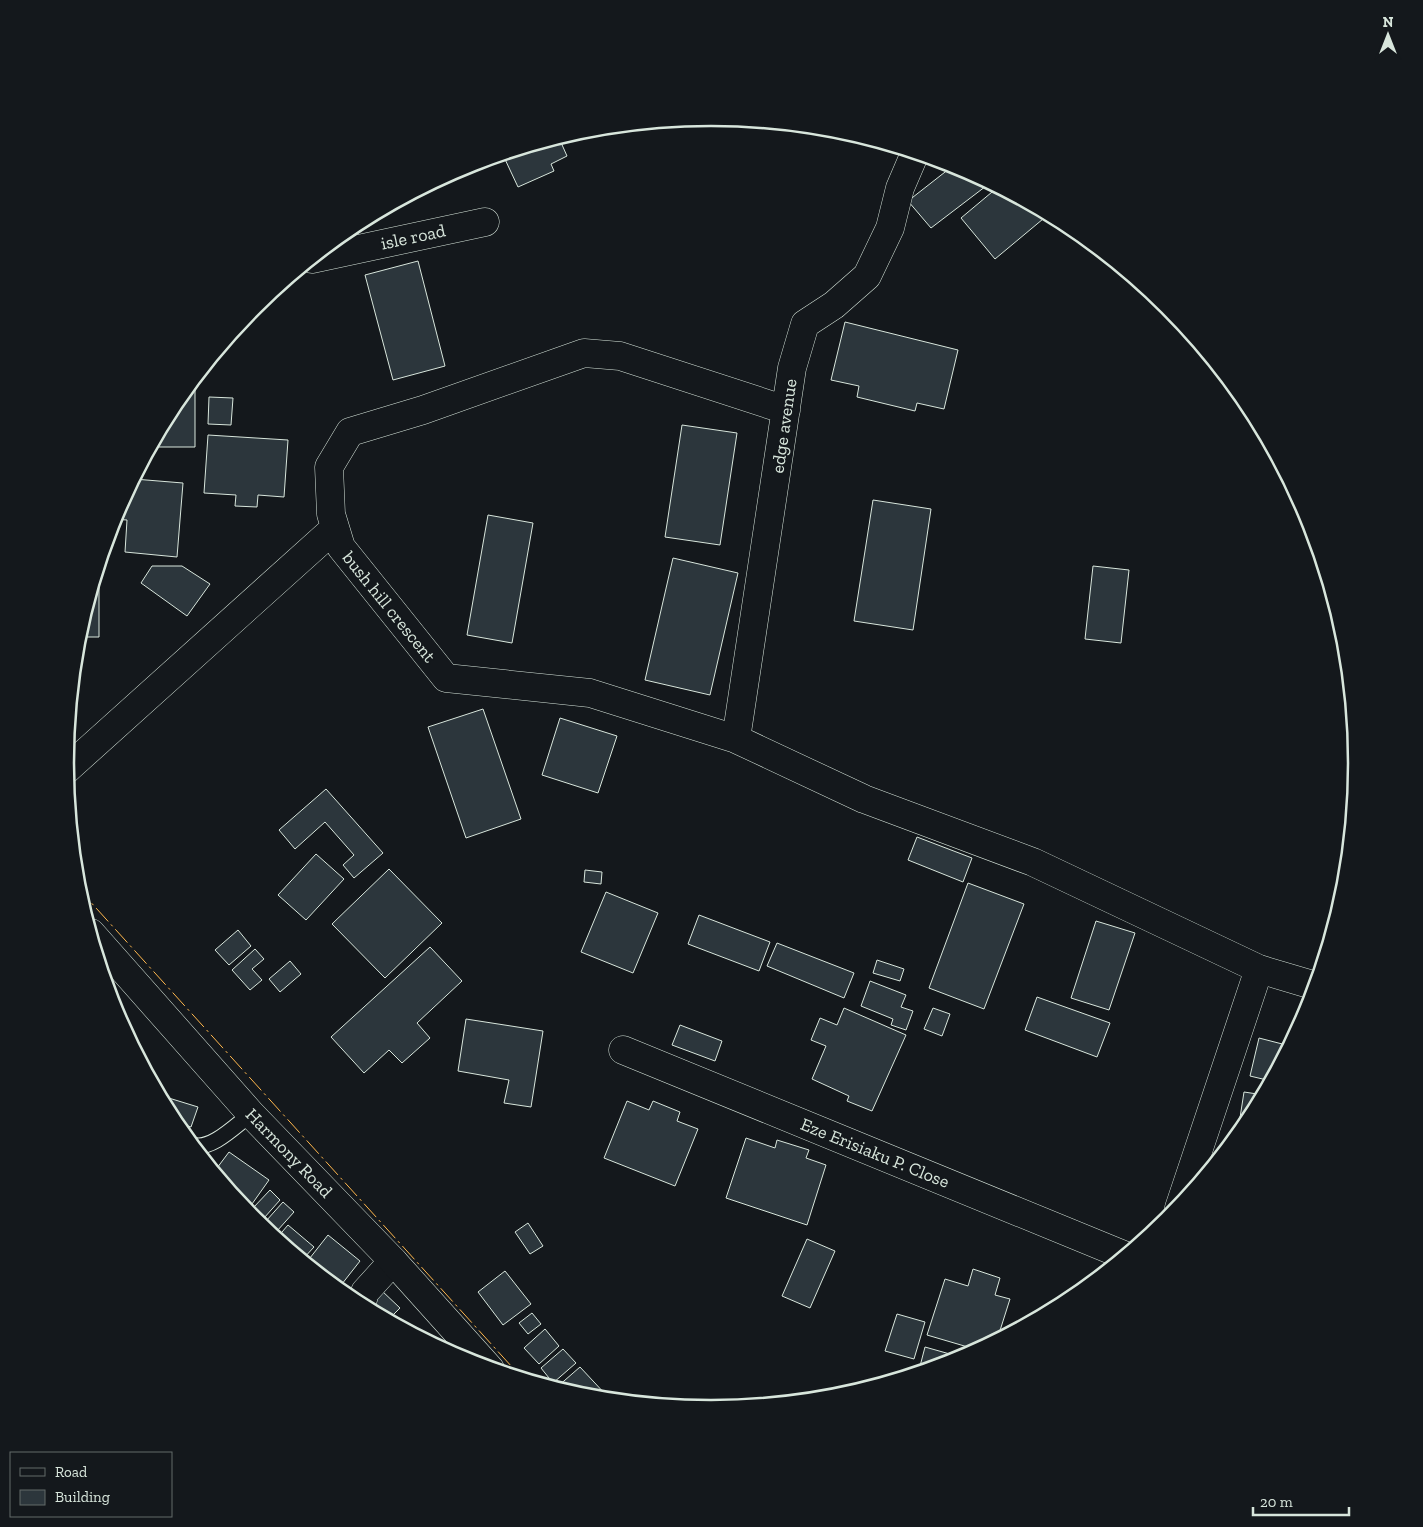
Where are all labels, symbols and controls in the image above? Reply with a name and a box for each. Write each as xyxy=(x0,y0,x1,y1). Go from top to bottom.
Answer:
north arrow xyxy=(1363,10,1413,60)
text: N xyxy=(1383,14,1394,31)
street label: isle road xyxy=(379,219,447,255)
street label: edge avenue xyxy=(766,377,802,475)
street label: bush hill crescent xyxy=(337,546,441,667)
street label: Harmony Road xyxy=(241,1104,337,1202)
street label: Eze Erisiaku P. Close xyxy=(797,1113,953,1193)
legend xyxy=(10,1452,172,1517)
text: Road xyxy=(55,1463,88,1481)
scale bar xyxy=(1253,1484,1349,1516)
text: Building xyxy=(55,1488,110,1506)
text: 20 m xyxy=(1260,1493,1293,1511)

